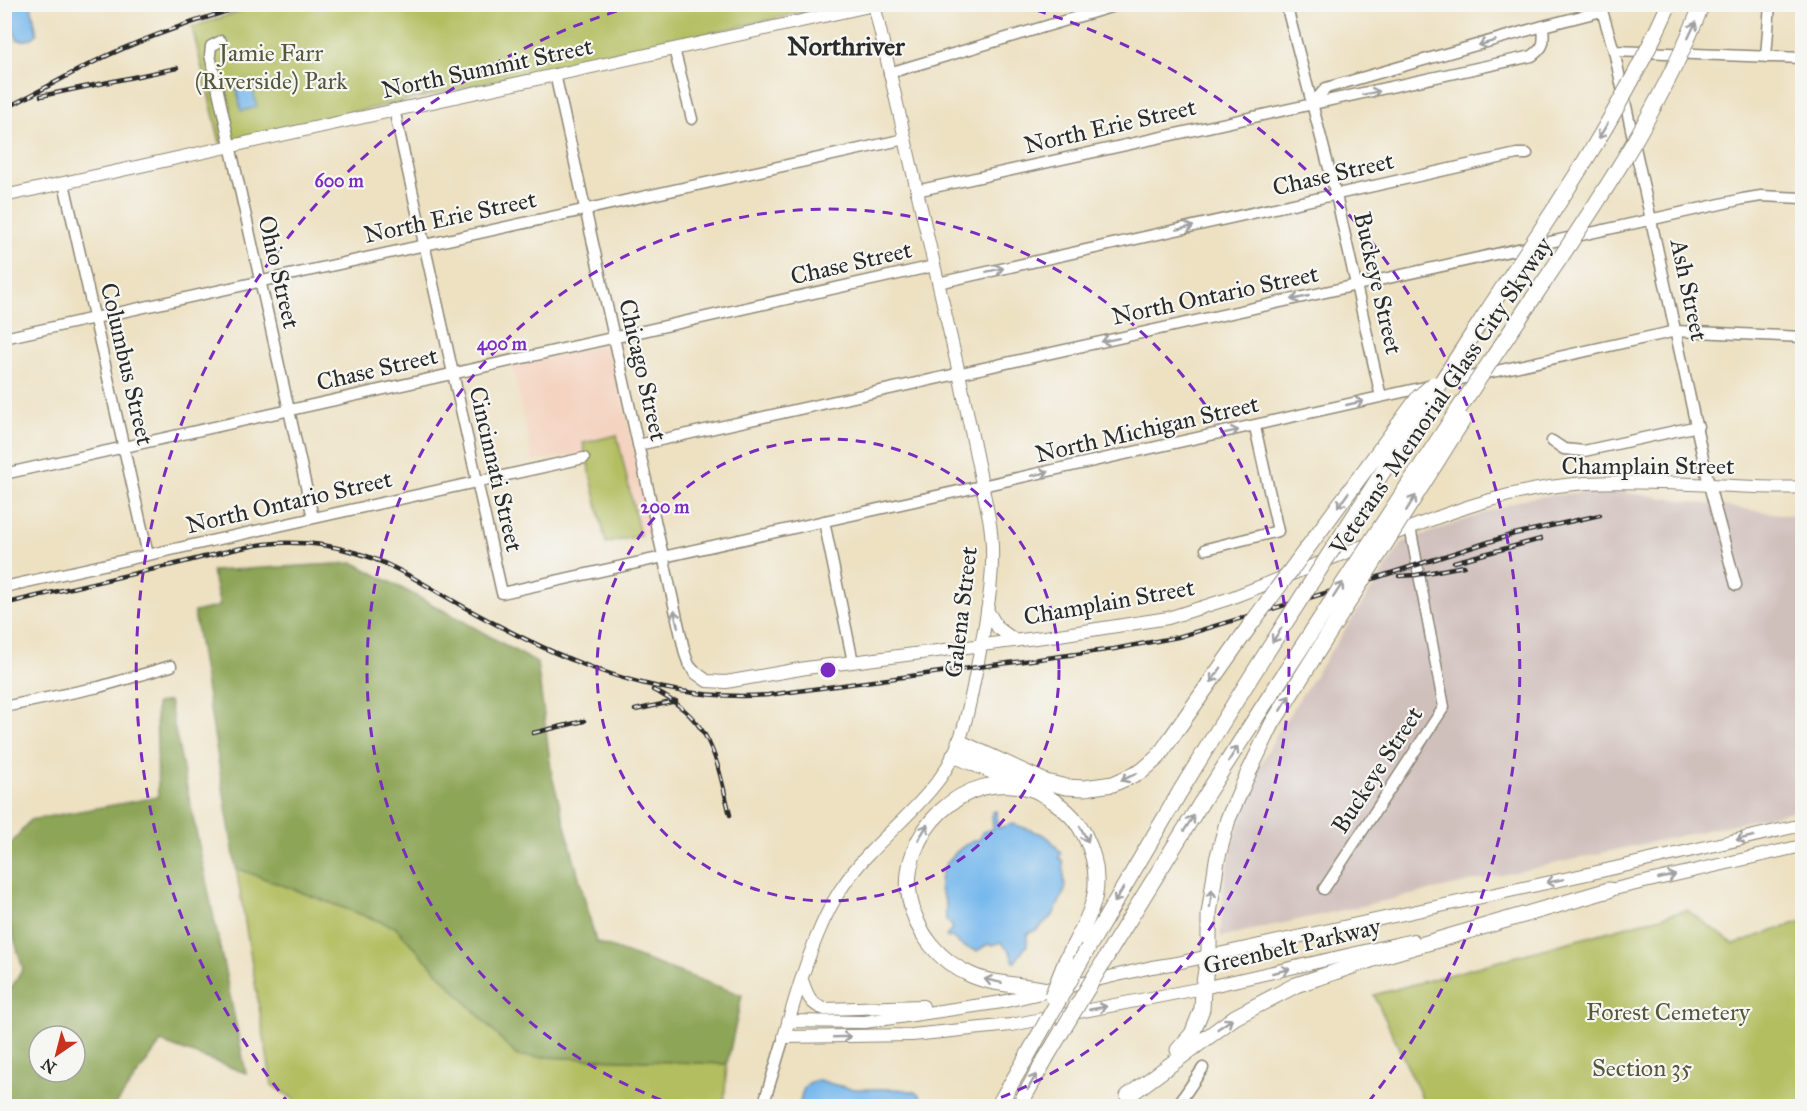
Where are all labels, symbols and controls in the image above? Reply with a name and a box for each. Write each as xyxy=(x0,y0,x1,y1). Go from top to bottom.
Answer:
one-way arrow xyxy=(1687,21,1698,39)
district label: Northriver xyxy=(787,30,906,62)
street label: North Summit Street xyxy=(379,31,596,105)
park label: Jamie Farr (Riverside) Park xyxy=(195,38,348,96)
one-way arrow xyxy=(1478,38,1497,49)
one-way arrow xyxy=(1361,86,1380,98)
street label: North Erie Street xyxy=(1021,92,1199,160)
one-way arrow xyxy=(1597,122,1609,139)
street label: Chase Street xyxy=(1270,145,1397,202)
text: 600 m xyxy=(314,170,364,192)
street label: North Erie Street xyxy=(361,184,539,250)
street label: Buckeye Street xyxy=(1347,209,1409,358)
street label: Ohio Street xyxy=(251,213,307,332)
one-way arrow xyxy=(1175,222,1195,233)
street label: Veterans' Memorial Glass City Skyway xyxy=(1323,231,1559,562)
street label: Chase Street xyxy=(788,234,915,291)
street label: Ash Street xyxy=(1663,236,1714,344)
street label: North Ontario Street xyxy=(1109,258,1322,332)
one-way arrow xyxy=(985,264,1004,275)
street label: Columbus Street xyxy=(94,280,160,449)
one-way arrow xyxy=(1291,292,1310,304)
street label: Chicago Street xyxy=(612,296,674,444)
text: 400 m xyxy=(477,333,528,356)
one-way arrow xyxy=(1101,334,1120,346)
street label: Chase Street xyxy=(314,340,441,397)
street label: Cincinnati Street xyxy=(462,383,530,555)
street label: North Michigan Street xyxy=(1032,389,1262,469)
one-way arrow xyxy=(1345,396,1364,408)
one-way arrow xyxy=(1220,426,1240,437)
street label: Champlain Street xyxy=(1562,451,1735,481)
street label: North Ontario Street xyxy=(183,464,395,540)
one-way arrow xyxy=(1030,468,1049,480)
one-way arrow xyxy=(1337,492,1349,508)
one-way arrow xyxy=(1406,495,1418,512)
text: 200 m xyxy=(641,496,690,518)
street label: Galena Street xyxy=(938,544,984,679)
street label: Champlain Street xyxy=(1021,572,1197,632)
one-way arrow xyxy=(1332,582,1344,599)
one-way arrow xyxy=(670,610,682,629)
one-way arrow xyxy=(1271,626,1283,643)
centre of rings xyxy=(818,660,838,680)
one-way arrow xyxy=(1210,666,1222,682)
one-way arrow xyxy=(1280,695,1292,712)
street label: Buckeye Street xyxy=(1325,700,1429,839)
one-way arrow xyxy=(1227,746,1239,763)
one-way arrow xyxy=(1121,772,1139,784)
one-way arrow xyxy=(1184,815,1196,832)
one-way arrow xyxy=(918,824,930,841)
one-way arrow xyxy=(1078,825,1090,842)
one-way arrow xyxy=(1736,833,1755,845)
one-way arrow xyxy=(1657,871,1676,883)
one-way arrow xyxy=(1546,876,1565,888)
one-way arrow xyxy=(1113,886,1125,903)
one-way arrow xyxy=(1206,889,1217,909)
street label: Greenbelt Parkway xyxy=(1200,911,1384,981)
one-way arrow xyxy=(1271,964,1290,976)
one-way arrow xyxy=(984,975,1003,987)
park label: Forest Cemetery xyxy=(1586,997,1751,1027)
one-way arrow xyxy=(1088,1002,1107,1013)
one-way arrow xyxy=(1217,1017,1234,1030)
north arrow xyxy=(27,1024,87,1084)
one-way arrow xyxy=(832,1031,852,1043)
park label: Section 35 xyxy=(1592,1053,1692,1083)
text: N xyxy=(37,1054,60,1078)
one-way arrow xyxy=(1027,1074,1039,1091)

